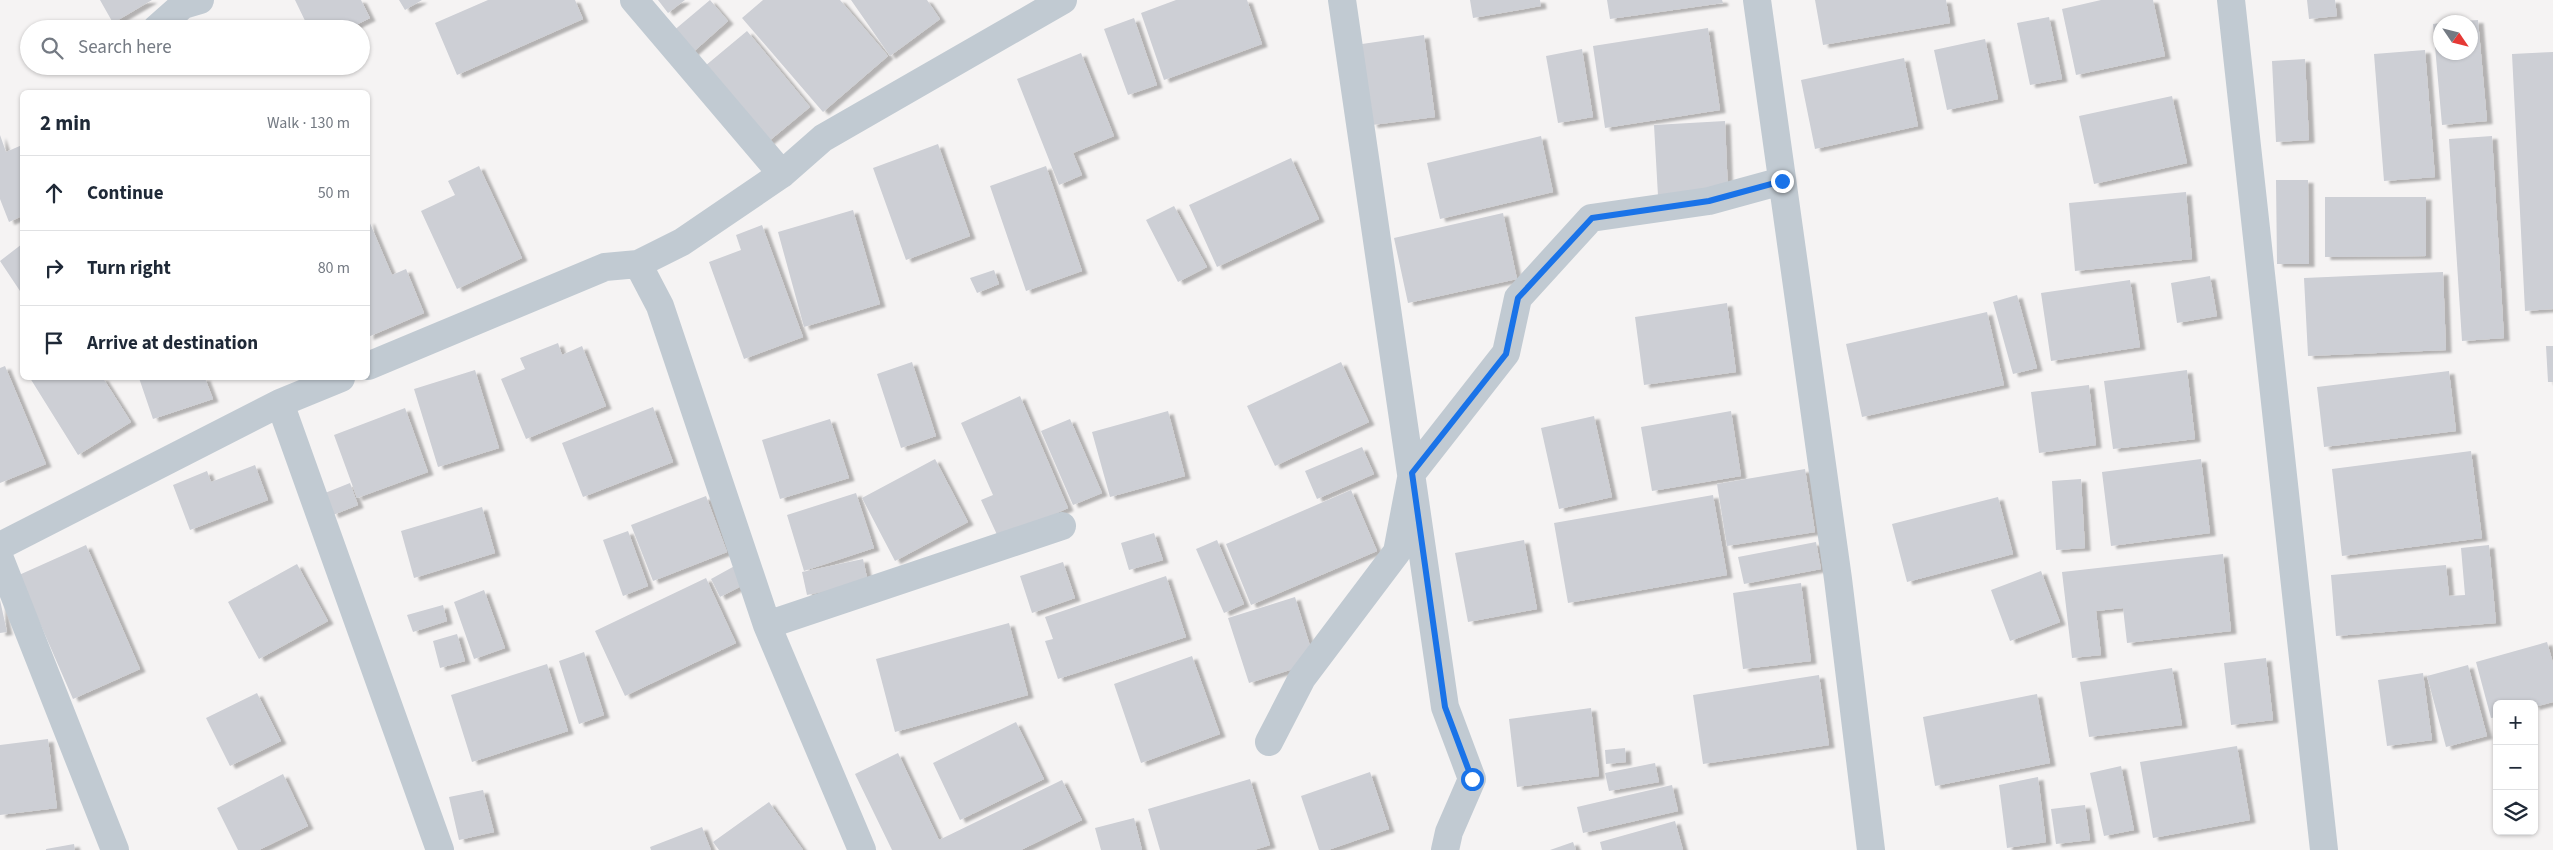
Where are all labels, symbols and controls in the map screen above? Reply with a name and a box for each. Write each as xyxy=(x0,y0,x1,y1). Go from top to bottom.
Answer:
north arrow xyxy=(2433,15,2478,60)
search box xyxy=(20,20,370,75)
icon: search xyxy=(38,34,66,62)
text: Search here xyxy=(78,34,172,61)
text: 2 min xyxy=(40,108,91,138)
text: Walk · 130 m xyxy=(267,112,350,134)
route end xyxy=(1771,170,1794,193)
icon: ahead xyxy=(40,179,68,207)
text: Continue xyxy=(87,180,164,207)
text: 50 m xyxy=(318,182,350,204)
icon: right xyxy=(40,254,68,282)
text: Turn right xyxy=(87,255,171,282)
text: 80 m xyxy=(318,257,350,279)
icon: arrive xyxy=(40,329,68,357)
text: Arrive at destination xyxy=(87,330,258,357)
map controls xyxy=(2493,700,2538,835)
button: + xyxy=(2493,700,2538,745)
button: − xyxy=(2493,745,2538,790)
route start xyxy=(1461,768,1484,791)
button: layers xyxy=(2493,790,2538,835)

